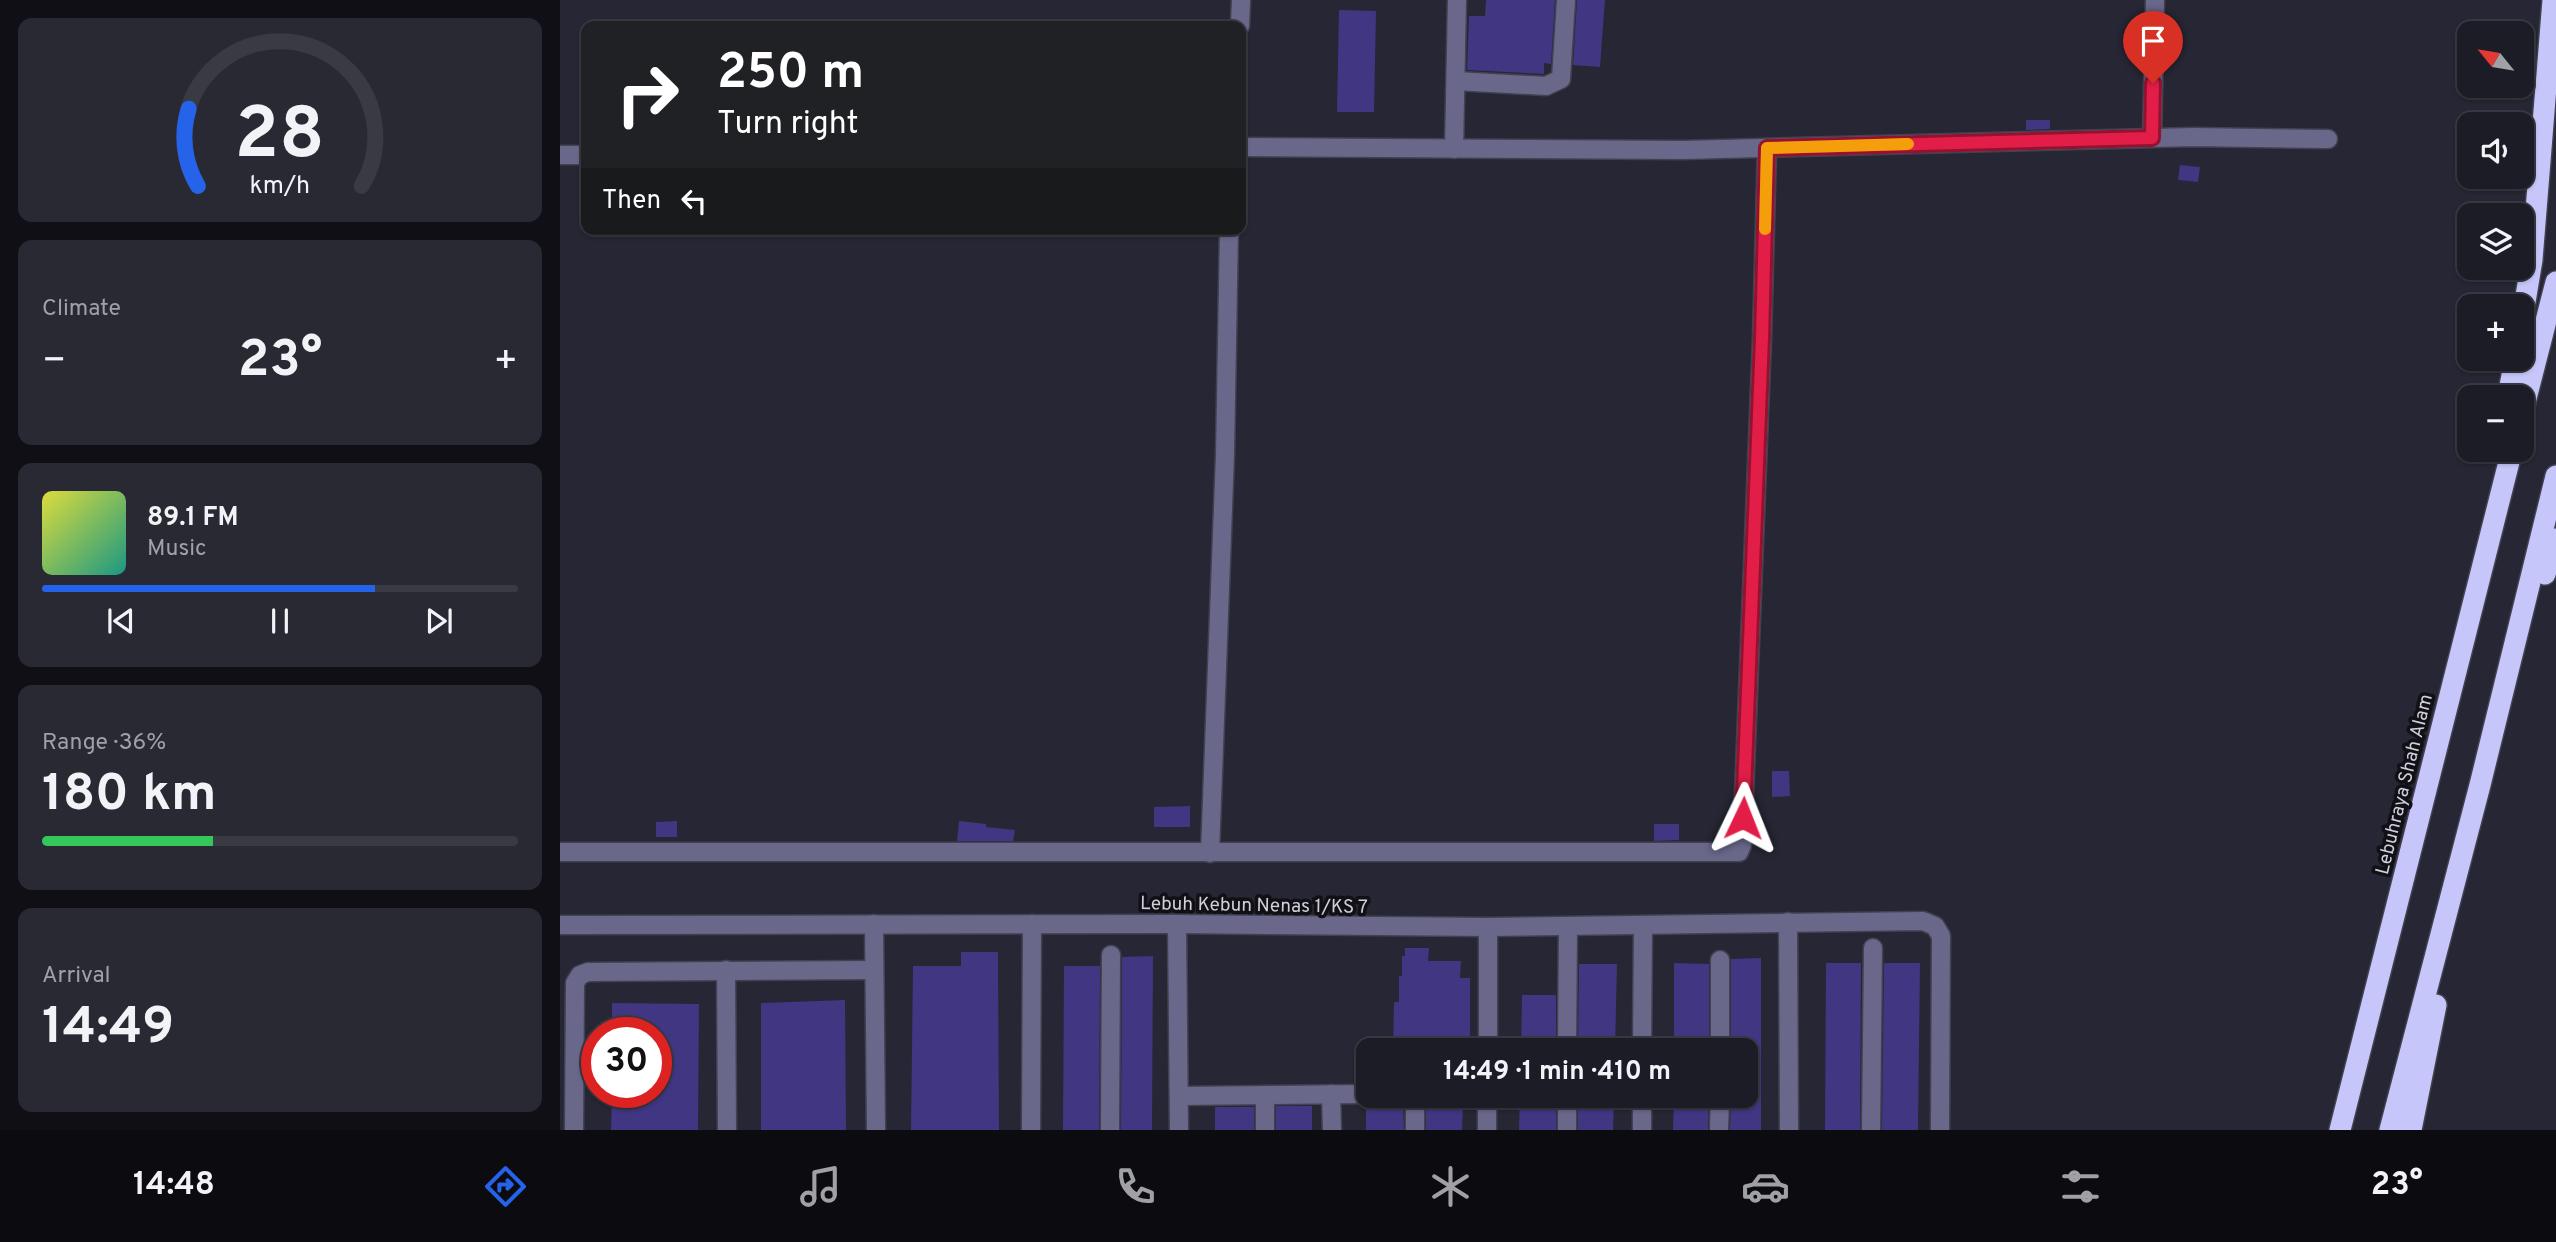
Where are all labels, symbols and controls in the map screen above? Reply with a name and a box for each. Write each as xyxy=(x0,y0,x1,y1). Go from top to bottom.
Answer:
pin xyxy=(2123,11,2183,83)
north arrow xyxy=(2457,21,2534,98)
map controls xyxy=(2457,21,2534,462)
icon: arrive xyxy=(2134,22,2172,60)
text: 250 m xyxy=(717,44,864,106)
icon: right xyxy=(602,49,693,140)
text: 28 xyxy=(235,93,325,185)
text: Turn right xyxy=(717,105,859,145)
button: sound xyxy=(2457,112,2534,189)
text: km/h xyxy=(250,171,310,203)
icon: left xyxy=(675,182,713,220)
text: Then xyxy=(602,185,661,218)
button: layers xyxy=(2457,203,2534,280)
button: + xyxy=(2457,294,2534,371)
text: Climate xyxy=(42,295,121,324)
text: 23° xyxy=(238,329,322,395)
text: − xyxy=(42,338,67,387)
text: + xyxy=(493,338,518,387)
button: − xyxy=(2457,385,2534,462)
text: 89.1 FM xyxy=(147,502,239,535)
text: Music xyxy=(147,535,207,564)
icon: previous xyxy=(102,602,140,640)
icon: pause xyxy=(261,602,299,640)
icon: next xyxy=(420,602,458,640)
street label: Lebuhraya Shah Alam xyxy=(2371,692,2439,877)
text: Range · 36% xyxy=(42,729,166,758)
text: 180 km xyxy=(42,763,217,829)
position arrow xyxy=(1706,781,1780,855)
street label: Lebuh Kebun Nenas 1/KS 7 xyxy=(1140,892,1368,920)
text: Arrival xyxy=(42,962,111,991)
text: 14:49 xyxy=(42,996,174,1062)
speed limit sign: 30 xyxy=(581,1017,672,1108)
text: 14:49 · 1 min · 410 m xyxy=(1443,1056,1671,1089)
icon: directions xyxy=(481,1162,530,1211)
icon: music xyxy=(796,1162,845,1211)
icon: phone xyxy=(1111,1162,1160,1211)
icon: climate xyxy=(1426,1162,1475,1211)
icon: car xyxy=(1741,1162,1790,1211)
icon: filters xyxy=(2056,1162,2105,1211)
text: 14:48 xyxy=(133,1166,215,1206)
text: 23° xyxy=(2371,1166,2423,1206)

